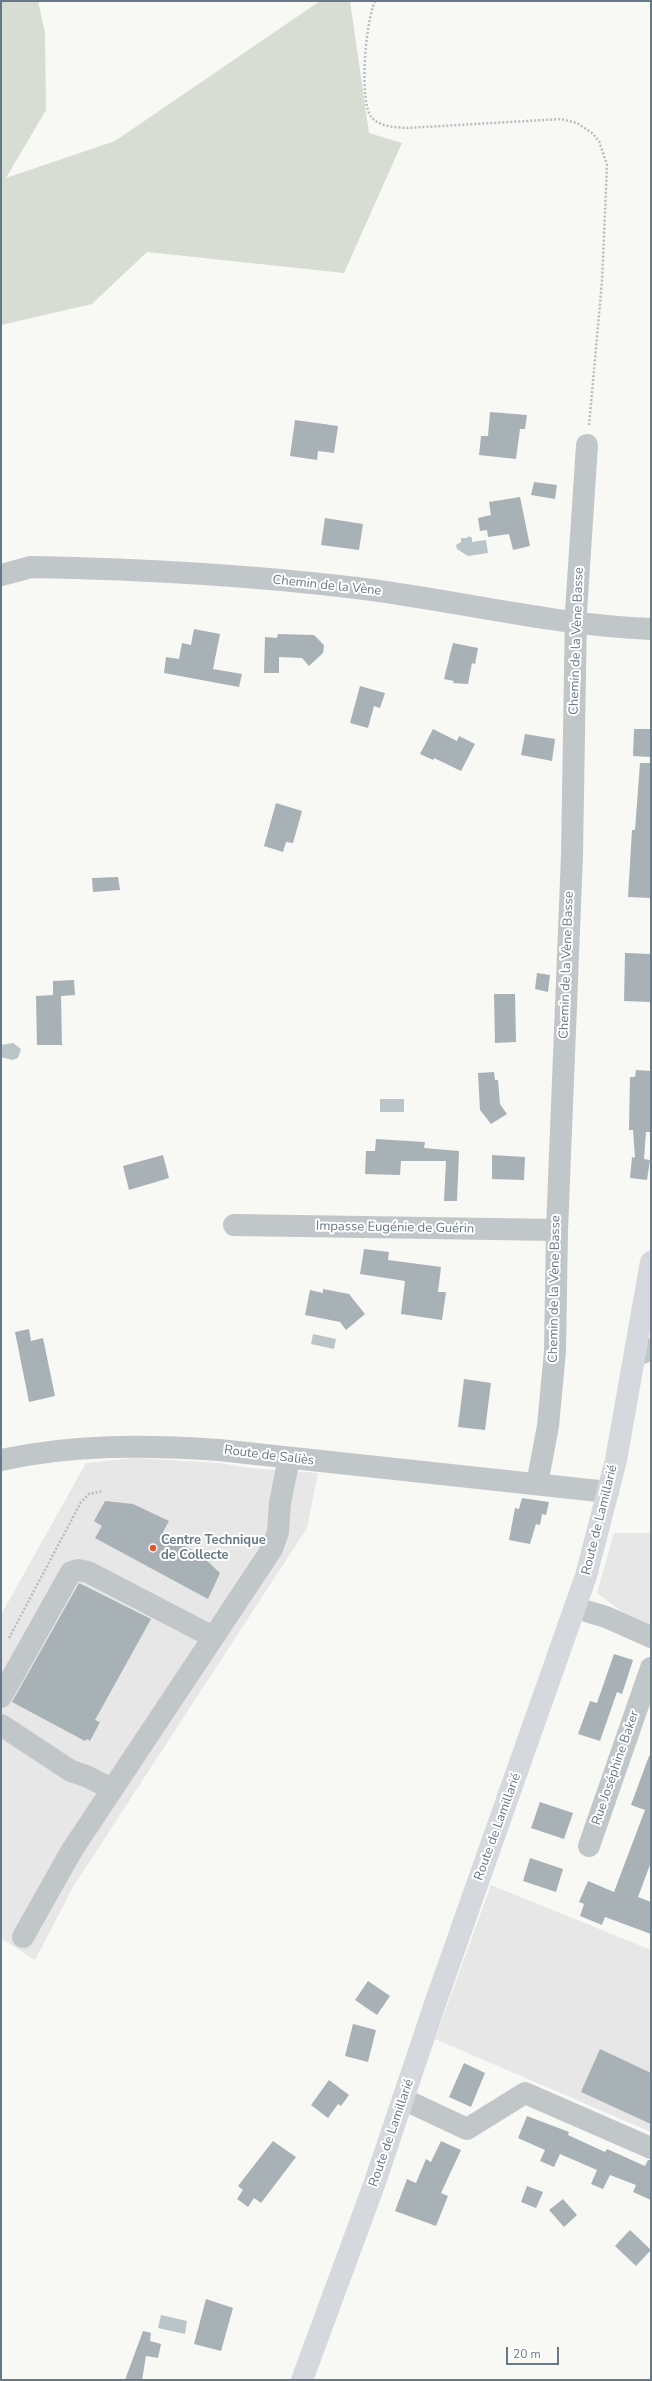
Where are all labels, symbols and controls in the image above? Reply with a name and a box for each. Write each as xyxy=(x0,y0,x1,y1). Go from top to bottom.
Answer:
street label: Chemin de la Vène Basse xyxy=(567,567,587,715)
street label: Chemin de la Vène xyxy=(272,573,382,599)
street label: Chemin de la Vène Basse xyxy=(557,891,577,1039)
street label: Chemin de la Vène Basse xyxy=(546,1215,564,1363)
street label: Impasse Eugénie de Guérin xyxy=(316,1219,474,1237)
street label: Route de Saliès xyxy=(223,1443,315,1469)
street label: Route de Lamillarié xyxy=(579,1463,621,1577)
place label: Centre Technique de Collecte xyxy=(161,1533,266,1564)
marker: Centre Technique de Collecte xyxy=(148,1543,158,1553)
street label: Rue Joséphine Baker xyxy=(589,1709,643,1827)
street label: Route de Lamillarié xyxy=(471,1771,525,1883)
street label: Route de Lamillarié xyxy=(366,2077,418,2189)
scale bar xyxy=(508,2339,561,2365)
text: 20 m xyxy=(513,2346,541,2362)

